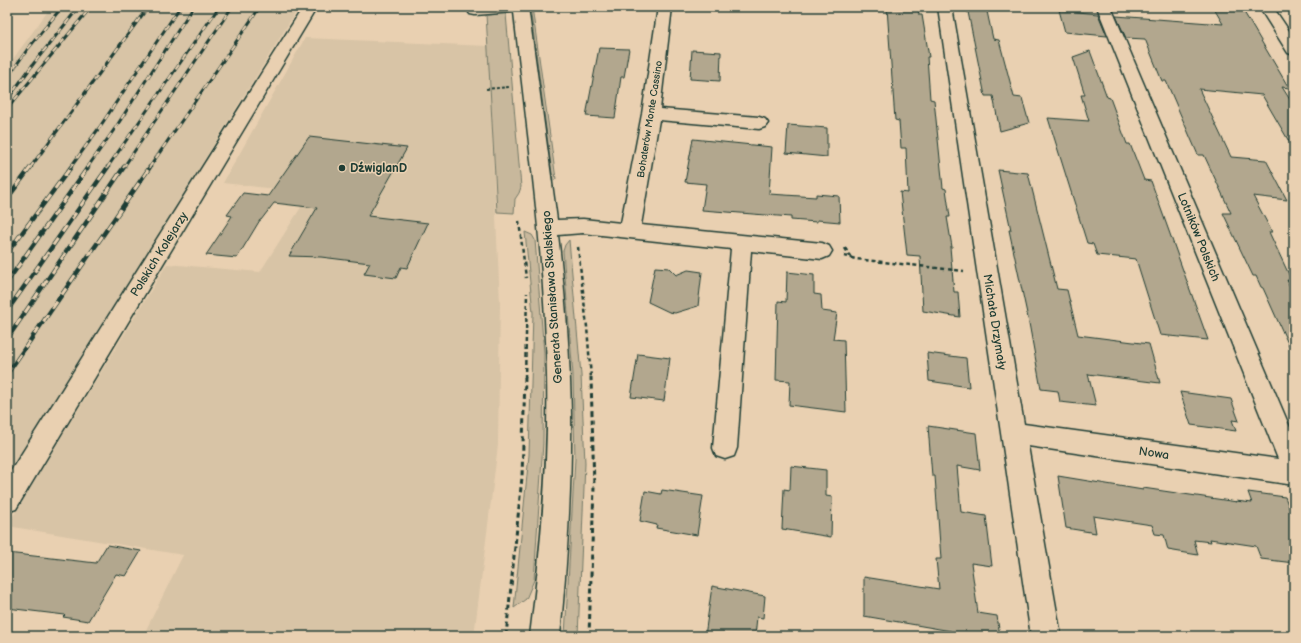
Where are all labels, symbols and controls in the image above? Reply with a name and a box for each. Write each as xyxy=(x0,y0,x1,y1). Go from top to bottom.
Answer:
street label: Bohaterów Monte Cassino xyxy=(635,59,665,179)
place label: DźwiglanD xyxy=(350,161,407,176)
marker: DźwiglanD xyxy=(337,163,347,173)
street label: Lotników Polskich xyxy=(1174,191,1223,284)
street label: Polskich Kolejarzy xyxy=(127,209,192,299)
street label: Generała Stanisława Skalskiego xyxy=(539,210,566,384)
street label: Michała Drzymały xyxy=(980,273,1010,372)
street label: Nowa xyxy=(1138,444,1170,463)

